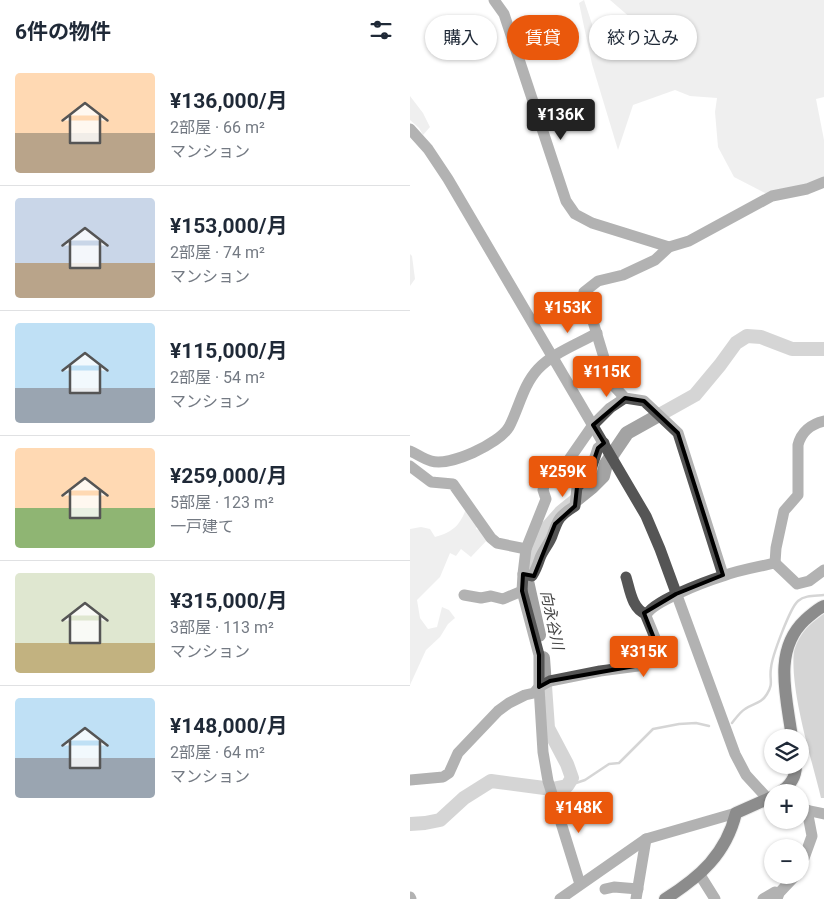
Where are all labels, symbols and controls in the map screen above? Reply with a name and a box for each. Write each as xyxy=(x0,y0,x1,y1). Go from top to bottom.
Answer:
chip: 購入 xyxy=(425,15,497,60)
chip: 賃貸 xyxy=(507,15,579,60)
chip: 絞り込み xyxy=(589,15,697,60)
icon: filters xyxy=(367,16,395,44)
text: 6件の物件 xyxy=(15,20,111,44)
text: ¥136,000/月 xyxy=(170,89,288,113)
icon: home xyxy=(55,93,115,153)
pin: ¥136K xyxy=(526,98,596,141)
text: ¥136K xyxy=(538,105,584,124)
text: 2部屋 · 66 m² xyxy=(170,118,265,137)
text: マンション xyxy=(170,142,250,161)
text: ¥153,000/月 xyxy=(170,214,288,238)
icon: home xyxy=(55,218,115,278)
text: 2部屋 · 74 m² xyxy=(170,243,265,262)
text: マンション xyxy=(170,267,250,286)
pin: ¥153K xyxy=(533,292,603,334)
text: ¥153K xyxy=(545,298,591,317)
text: ¥115,000/月 xyxy=(170,339,288,363)
icon: home xyxy=(55,343,115,403)
pin: ¥115K xyxy=(572,356,642,398)
text: ¥115K xyxy=(584,362,630,381)
text: 2部屋 · 54 m² xyxy=(170,368,265,387)
text: マンション xyxy=(170,392,250,411)
pin: ¥259K xyxy=(528,456,598,498)
text: ¥259K xyxy=(540,462,586,481)
text: ¥259,000/月 xyxy=(170,464,288,488)
icon: home xyxy=(55,468,115,528)
text: 5部屋 · 123 m² xyxy=(170,493,274,512)
text: 一戸建て xyxy=(170,517,234,536)
text: ¥315,000/月 xyxy=(170,589,288,613)
water label: 向永谷川 xyxy=(537,589,567,653)
icon: home xyxy=(55,593,115,653)
text: 3部屋 · 113 m² xyxy=(170,618,274,637)
pin: ¥315K xyxy=(609,636,679,678)
text: マンション xyxy=(170,642,250,661)
text: ¥315K xyxy=(621,642,667,661)
text: ¥148,000/月 xyxy=(170,714,288,738)
icon: home xyxy=(55,718,115,778)
map controls xyxy=(764,729,809,884)
button: layers xyxy=(764,729,809,774)
text: 2部屋 · 64 m² xyxy=(170,743,265,762)
text: マンション xyxy=(170,767,250,786)
button: + xyxy=(764,784,809,829)
pin: ¥148K xyxy=(544,792,614,834)
text: ¥148K xyxy=(556,798,602,817)
button: − xyxy=(764,839,809,884)

